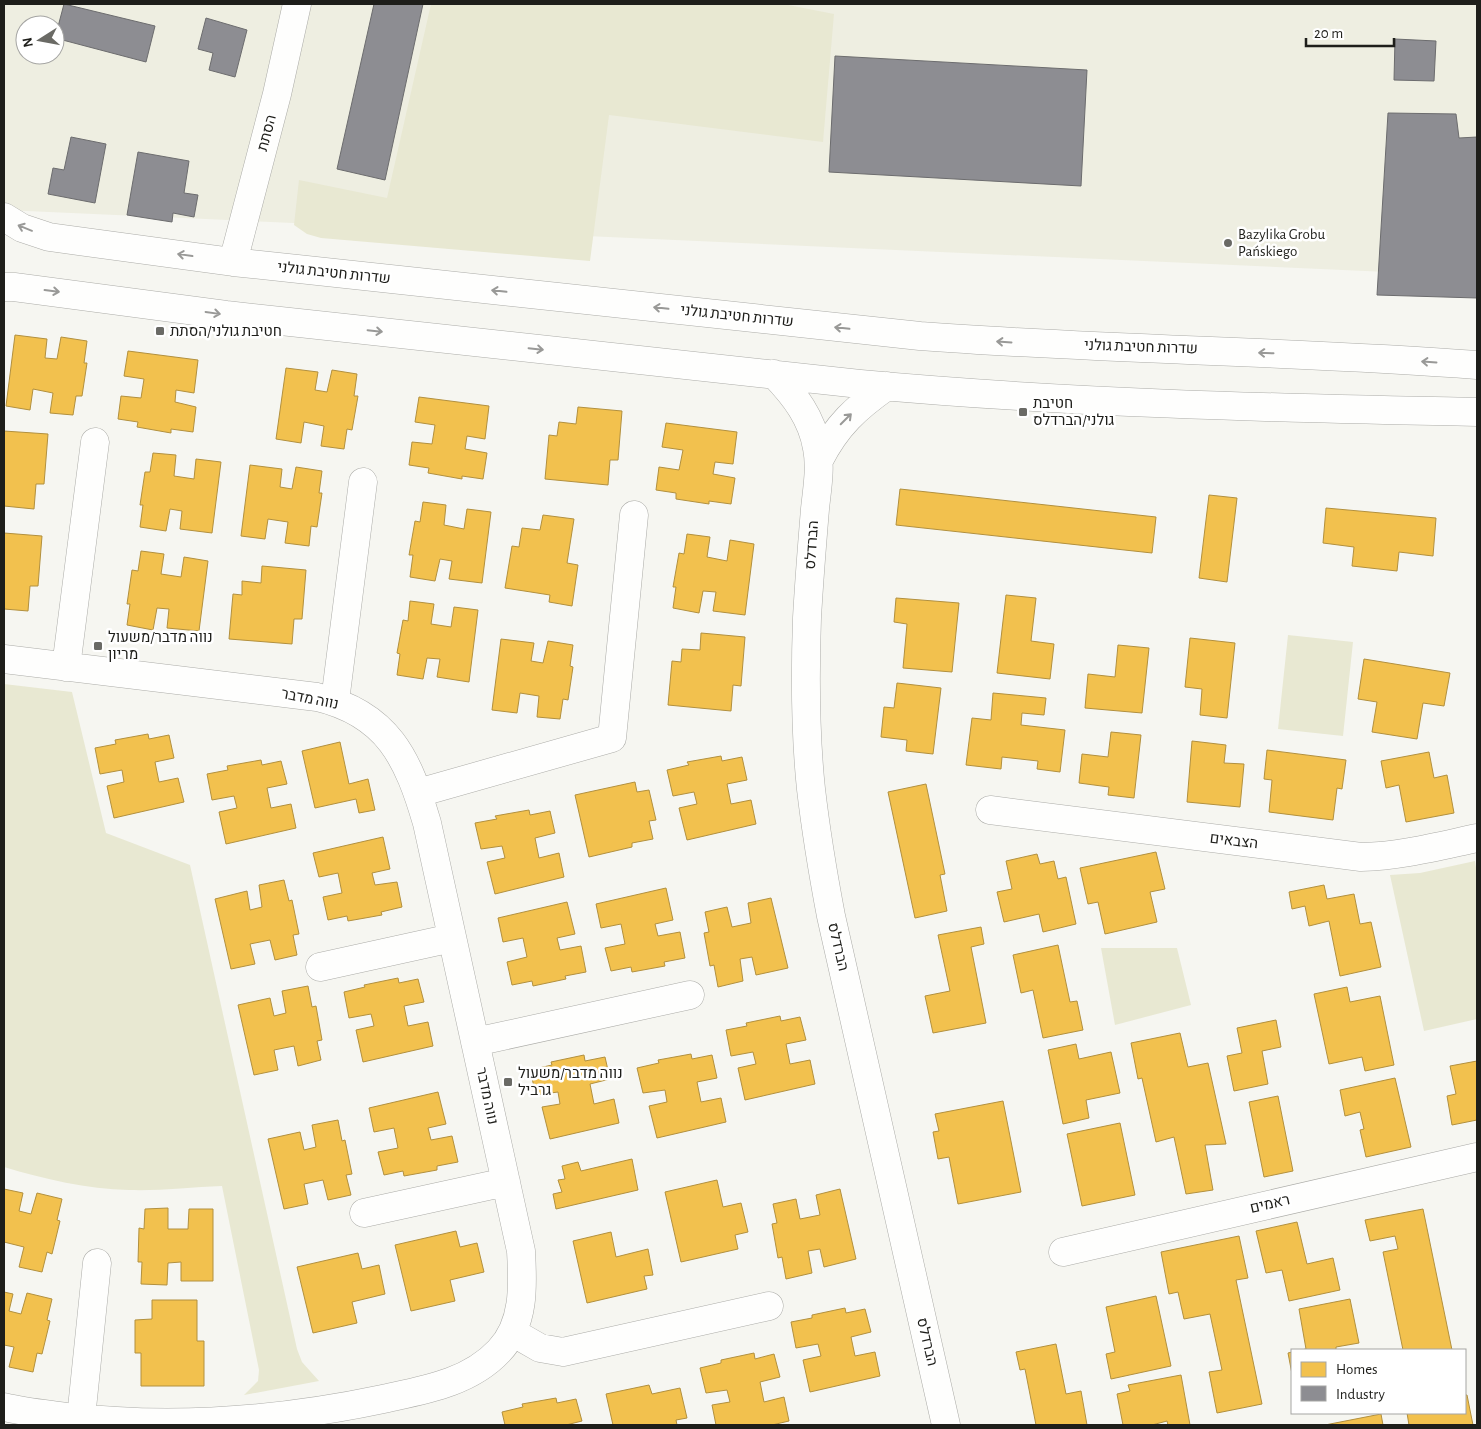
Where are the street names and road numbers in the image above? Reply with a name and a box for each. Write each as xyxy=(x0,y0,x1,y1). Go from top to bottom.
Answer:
street label: הסתת xyxy=(255,113,279,153)
street label: שדרות חטיבת גולני xyxy=(277,260,391,286)
street label: שדרות חטיבת גולני xyxy=(680,303,794,329)
street label: שדרות חטיבת גולני xyxy=(1084,338,1198,356)
street label: הברדלס xyxy=(803,520,821,570)
street label: נווה מדבר xyxy=(280,686,340,712)
street label: הצבאים xyxy=(1209,831,1259,851)
street label: הברדלס xyxy=(825,921,851,973)
street label: נווה מדבר xyxy=(474,1066,500,1126)
street label: ראמים xyxy=(1249,1192,1291,1216)
street label: הברדלס xyxy=(914,1316,940,1368)

